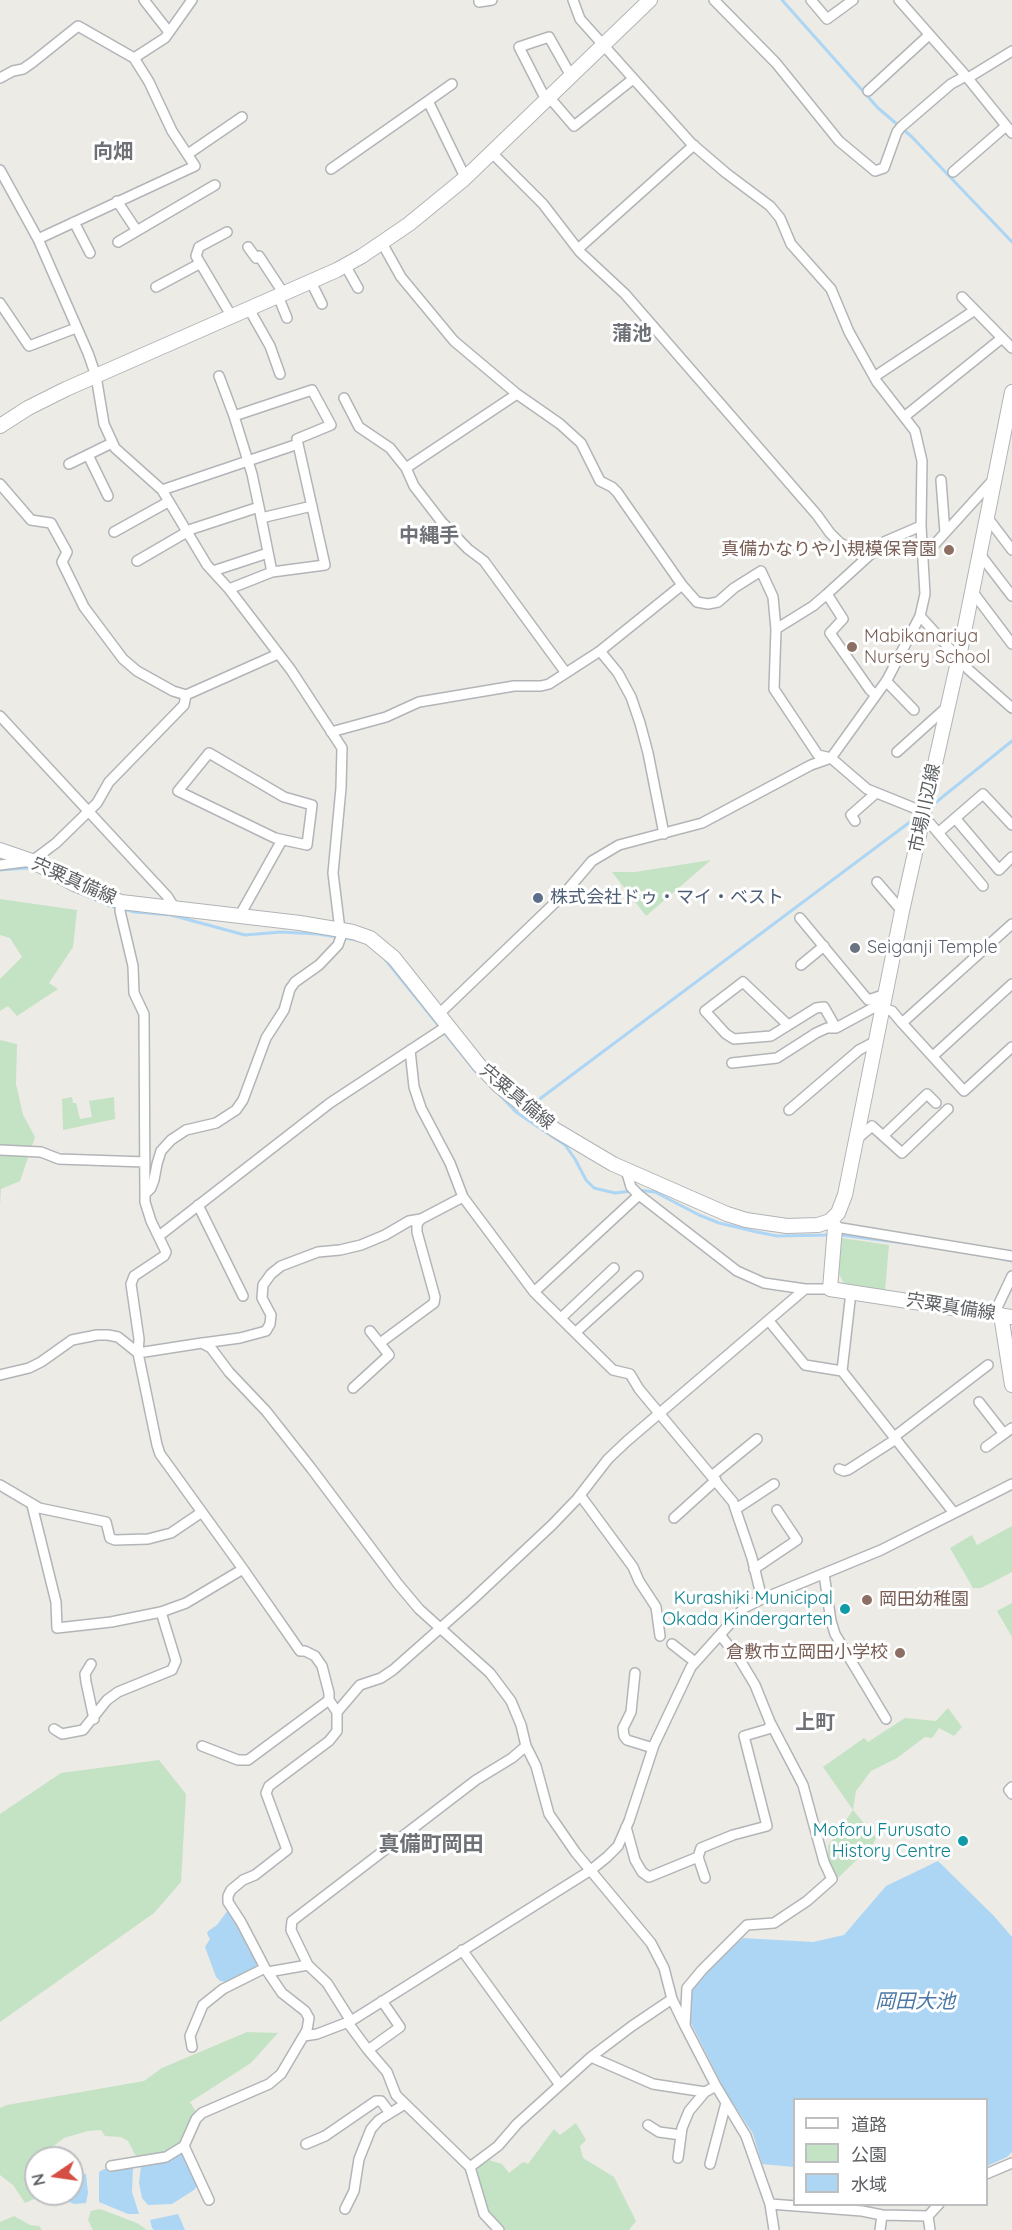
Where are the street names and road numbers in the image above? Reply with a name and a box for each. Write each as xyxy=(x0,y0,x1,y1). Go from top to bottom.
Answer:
street label: 市場川辺線 xyxy=(905,762,945,854)
street label: 宍粟真備線 xyxy=(28,853,120,909)
street label: 宍粟真備線 xyxy=(476,1060,558,1134)
street label: 宍粟真備線 xyxy=(905,1289,997,1325)

